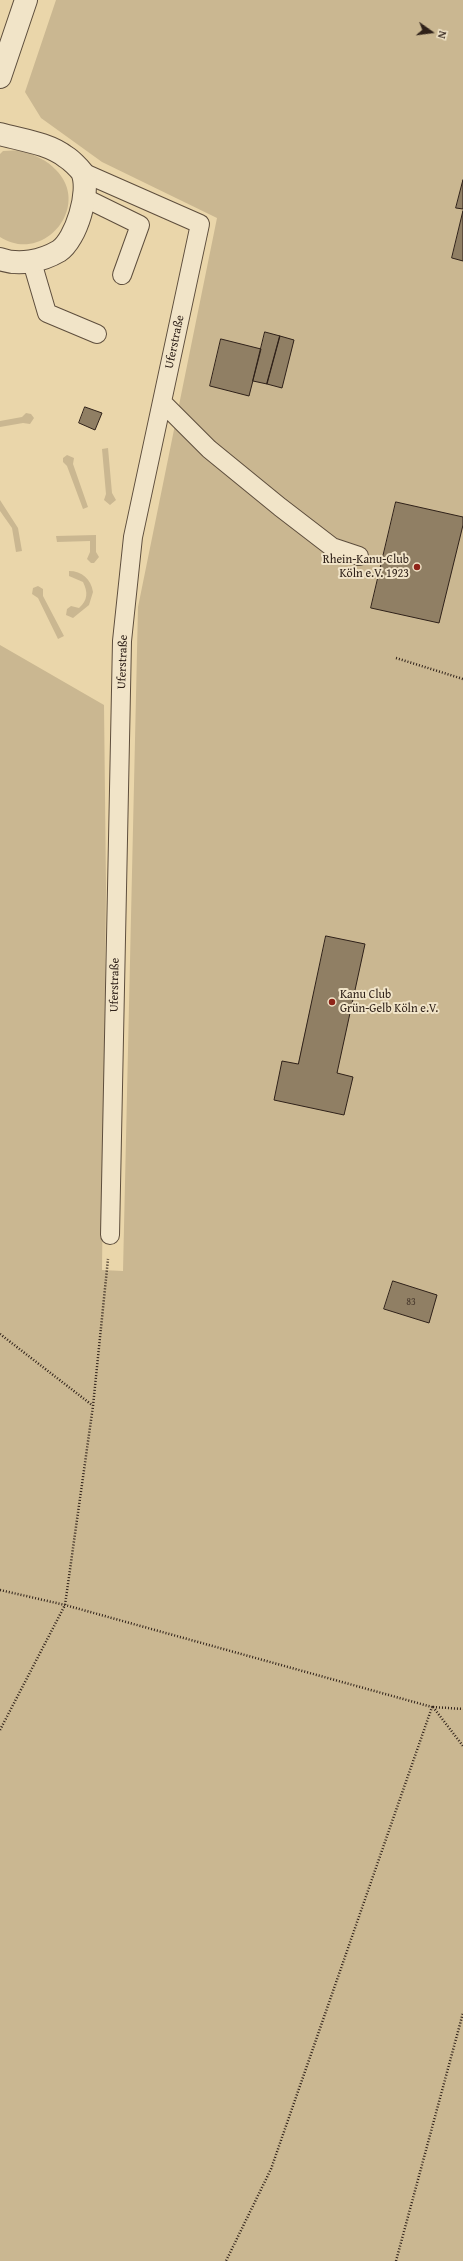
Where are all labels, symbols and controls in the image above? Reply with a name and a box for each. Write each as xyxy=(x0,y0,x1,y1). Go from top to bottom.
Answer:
north arrow xyxy=(411,12,451,52)
text: N xyxy=(434,29,451,40)
street label: Uferstraße xyxy=(162,314,188,370)
place label: Rhein-Kanu-Club Köln e.V. 1923 xyxy=(323,553,409,581)
marker: Rhein-Kanu-Club Köln e.V. 1923 xyxy=(412,562,422,572)
street label: Uferstraße xyxy=(115,635,131,689)
street label: Uferstraße xyxy=(107,958,123,1012)
place label: Kanu Club Grün-Gelb Köln e.V. xyxy=(340,988,438,1016)
marker: Kanu Club Grün-Gelb Köln e.V. xyxy=(327,997,337,1007)
house number: 83 xyxy=(406,1296,416,1308)

